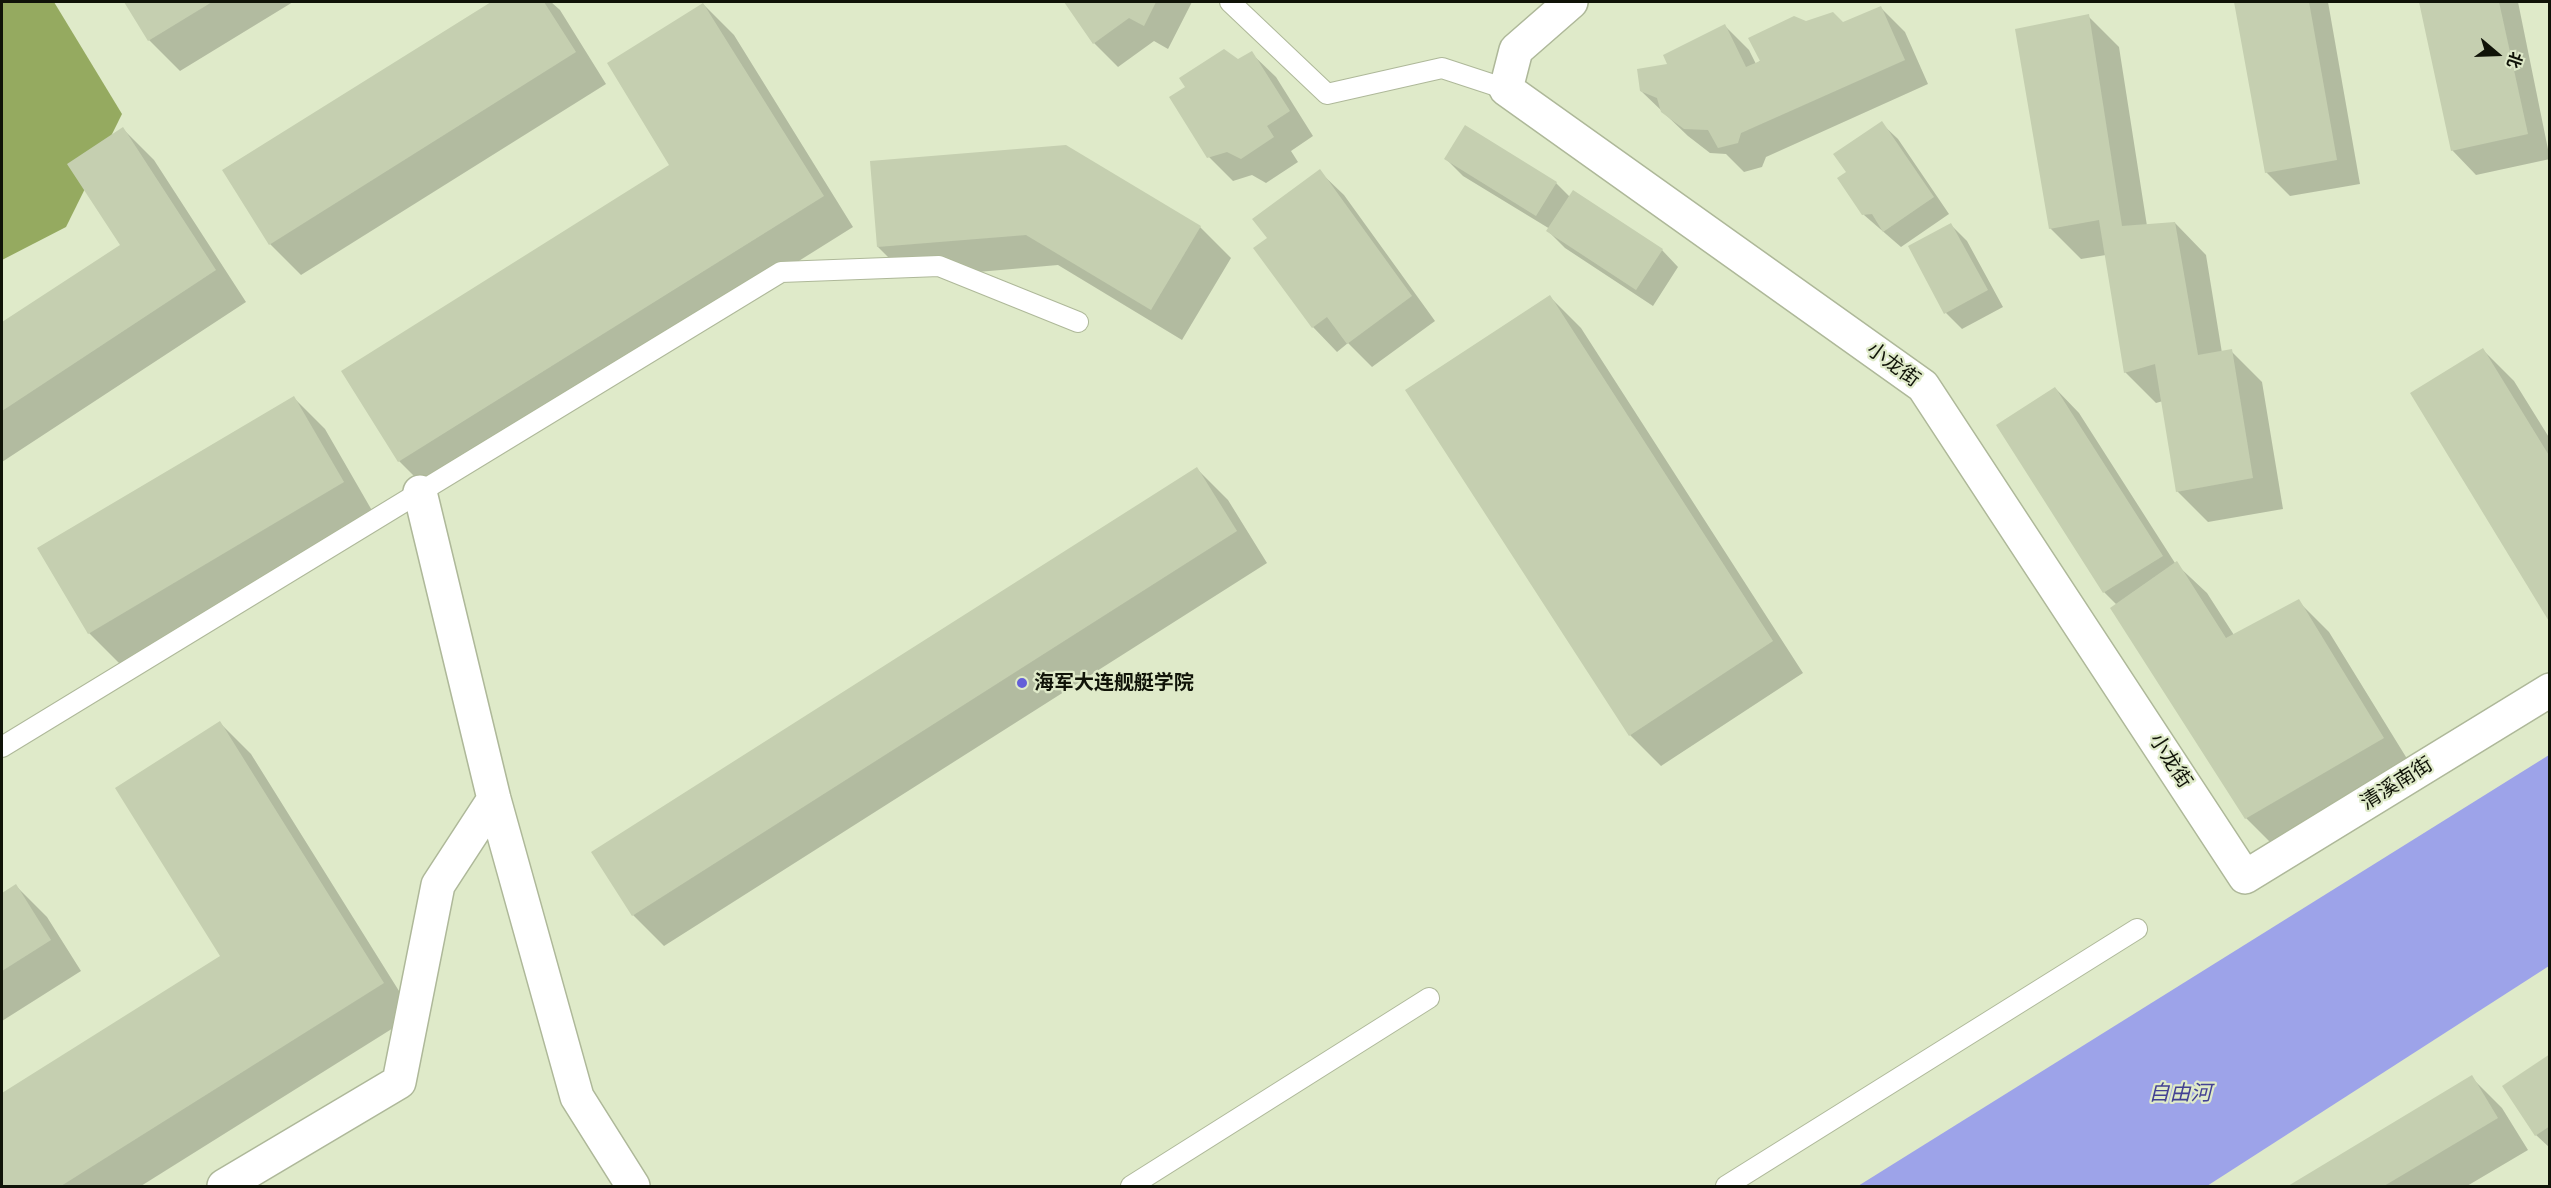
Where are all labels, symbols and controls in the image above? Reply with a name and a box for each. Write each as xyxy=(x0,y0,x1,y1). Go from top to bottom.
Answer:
north arrow xyxy=(2467,24,2527,84)
text: 北 xyxy=(2503,49,2526,71)
street label: 小龙街 xyxy=(1862,338,1924,392)
place label: 海军大连舰艇学院 xyxy=(1034,671,1194,695)
marker: 海军大连舰艇学院 xyxy=(1015,676,1029,690)
street label: 小龙街 xyxy=(2144,729,2196,793)
street label: 清溪南街 xyxy=(2357,753,2437,815)
water label: 自由河 xyxy=(2149,1081,2211,1107)

